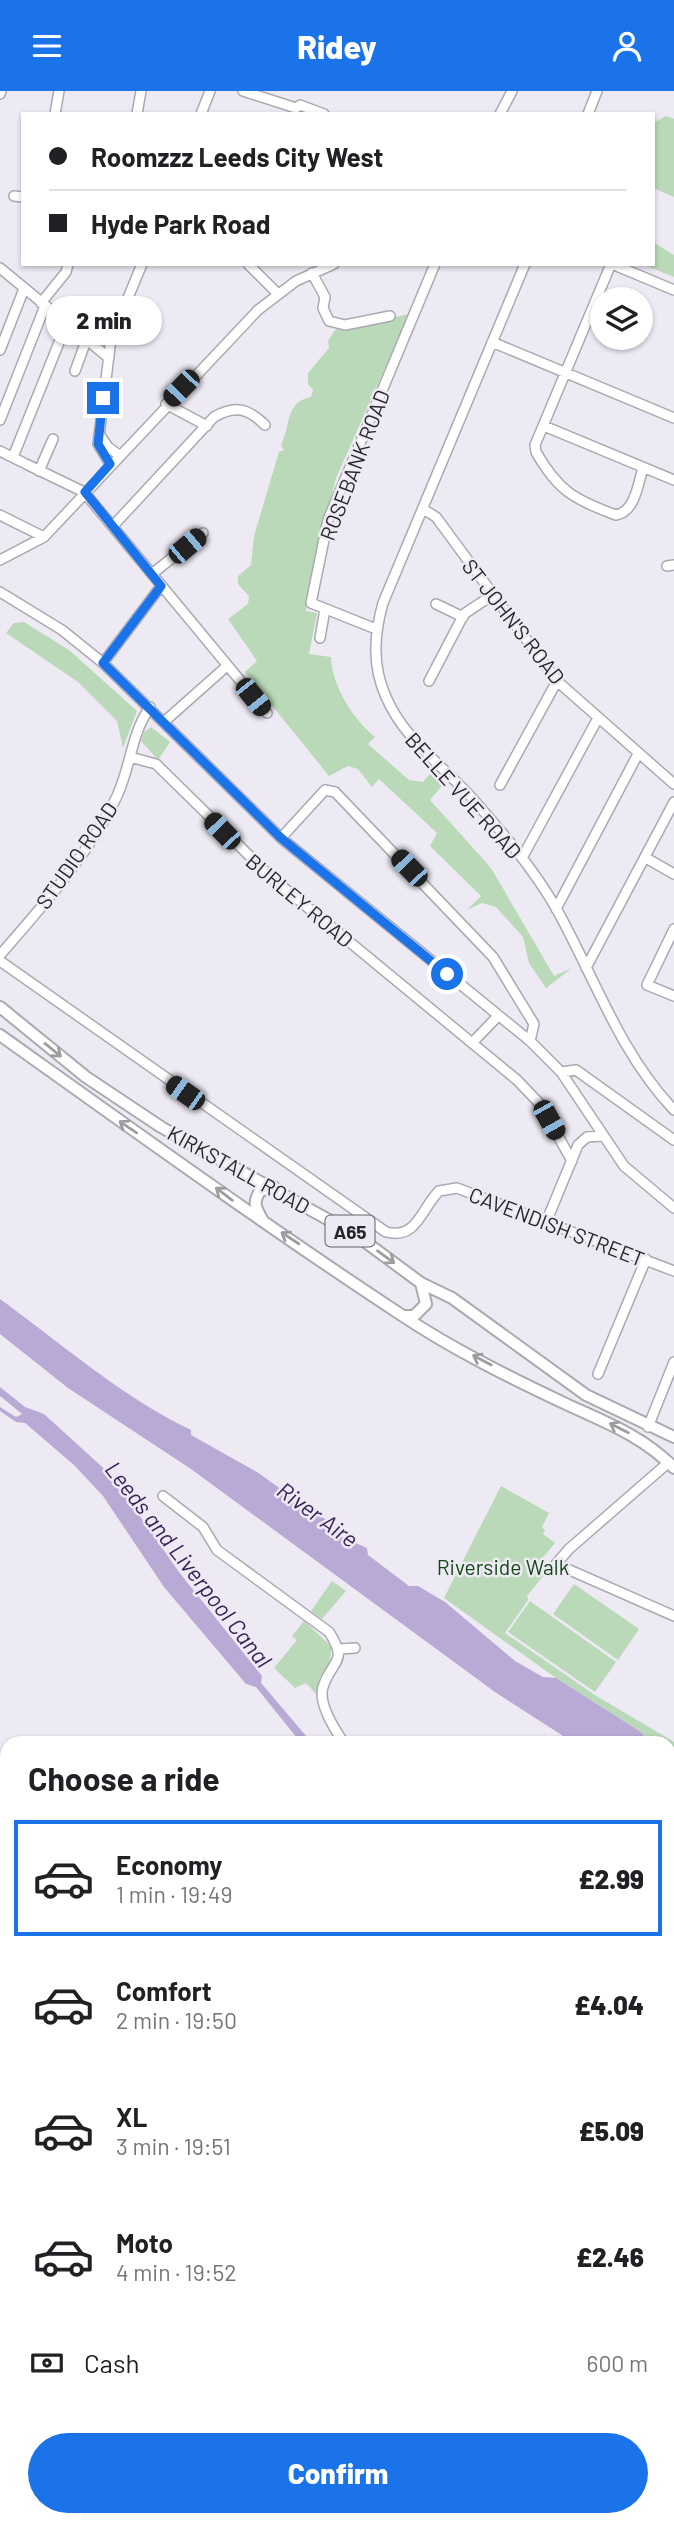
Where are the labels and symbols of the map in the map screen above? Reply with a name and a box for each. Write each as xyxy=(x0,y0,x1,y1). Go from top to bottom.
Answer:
callout: 2 min xyxy=(45,296,161,345)
car xyxy=(159,366,204,410)
route end xyxy=(87,382,119,414)
street label: ROSEBANK ROAD xyxy=(314,386,394,544)
car xyxy=(165,524,210,568)
street label: ST JOHN'S ROAD xyxy=(457,554,571,688)
car xyxy=(232,674,275,720)
street label: BELLE VUE ROAD xyxy=(401,727,527,863)
street label: STUDIO ROAD xyxy=(30,797,122,913)
car xyxy=(200,809,245,853)
car xyxy=(387,846,432,890)
street label: BURLEY ROAD xyxy=(241,848,359,952)
route start xyxy=(431,958,463,990)
one-way arrow xyxy=(43,1042,61,1058)
car xyxy=(162,1072,209,1114)
car xyxy=(530,1097,569,1143)
one-way arrow xyxy=(119,1120,139,1134)
street label: KIRKSTALL ROAD xyxy=(164,1120,314,1218)
street label: CAVENDISH STREET xyxy=(466,1181,648,1271)
one-way arrow xyxy=(215,1186,233,1201)
road number: A65 xyxy=(326,1215,374,1247)
one-way arrow xyxy=(281,1231,300,1246)
one-way arrow xyxy=(376,1249,395,1264)
one-way arrow xyxy=(472,1353,492,1367)
one-way arrow xyxy=(609,1421,630,1434)
water label: Leeds and Liverpool Canal xyxy=(100,1455,278,1673)
water label: River Aire xyxy=(272,1475,364,1553)
park label: Riverside Walk xyxy=(437,1554,569,1579)

